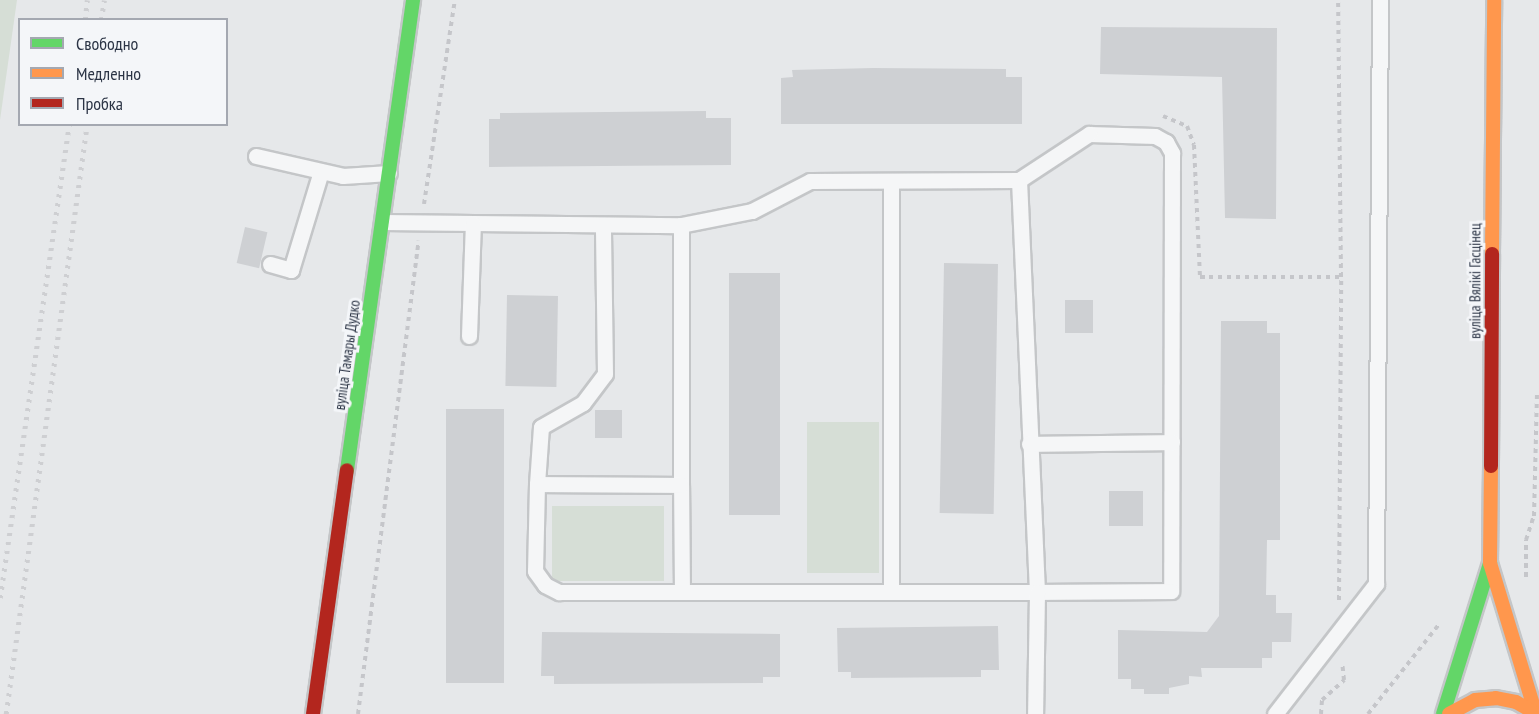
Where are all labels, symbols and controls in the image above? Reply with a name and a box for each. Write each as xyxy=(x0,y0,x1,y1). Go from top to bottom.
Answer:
legend xyxy=(18,18,228,126)
text: Свободно xyxy=(76,32,138,55)
text: Медленно xyxy=(76,62,141,85)
text: Пробка xyxy=(76,92,123,115)
street label: вуліца Вялікі Гасцінец xyxy=(1466,223,1484,339)
street label: вуліца Тамары Дудко xyxy=(330,298,364,412)

